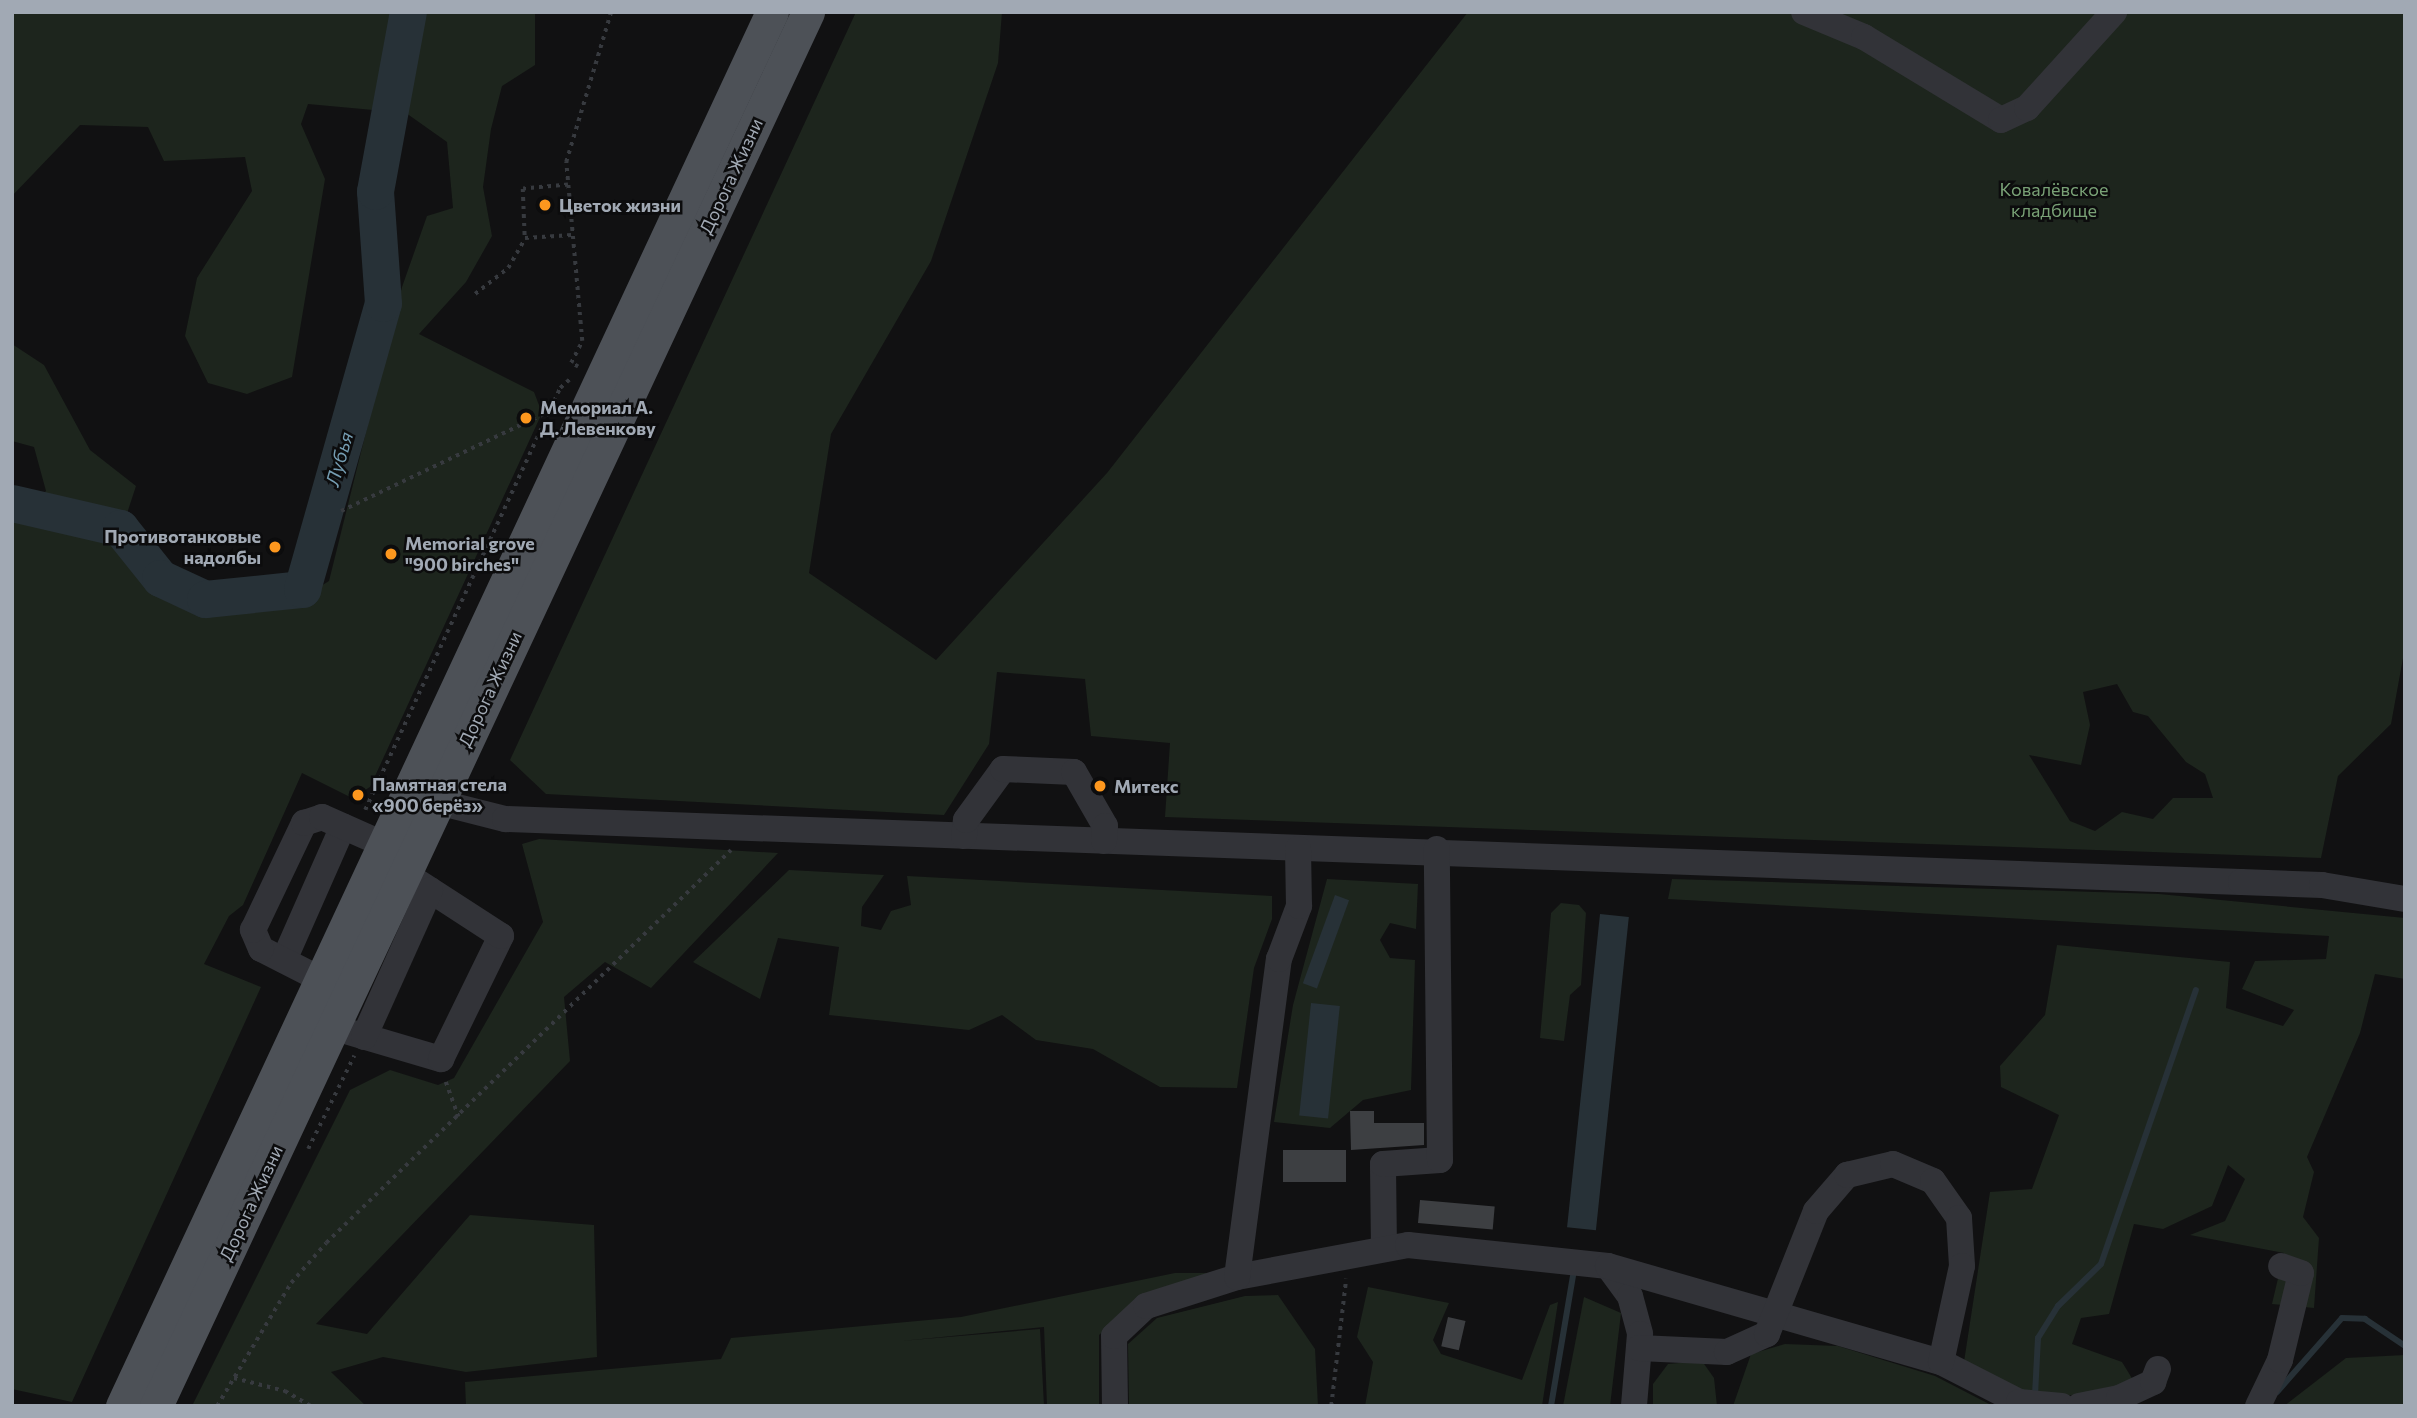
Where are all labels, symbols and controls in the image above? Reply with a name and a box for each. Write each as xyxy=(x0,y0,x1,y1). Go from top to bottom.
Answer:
street label: Дорога Жизни xyxy=(695,115,767,237)
park label: Ковалёвское кладбище xyxy=(2000,179,2108,222)
place label: Цветок жизни xyxy=(559,194,681,216)
marker: Цветок жизни xyxy=(537,197,553,213)
place label: Мемориал А. Д. Левенкову xyxy=(540,397,656,440)
marker: Мемориал А. Д. Левенкову xyxy=(518,410,534,426)
water label: Лубья xyxy=(320,429,358,489)
place label: Противотанковые надолбы xyxy=(104,526,261,568)
place label: Memorial grove "900 birches" xyxy=(405,533,535,576)
marker: Противотанковые надолбы xyxy=(267,539,283,555)
marker: Memorial grove "900 birches" xyxy=(383,546,399,562)
street label: Дорога Жизни xyxy=(454,628,526,750)
place label: Памятная стела «900 берёз» xyxy=(372,774,507,816)
place label: Митекс xyxy=(1114,775,1178,797)
marker: Митекс xyxy=(1092,778,1108,794)
marker: Памятная стела «900 берёз» xyxy=(350,787,366,803)
street label: Дорога Жизни xyxy=(215,1142,287,1264)

